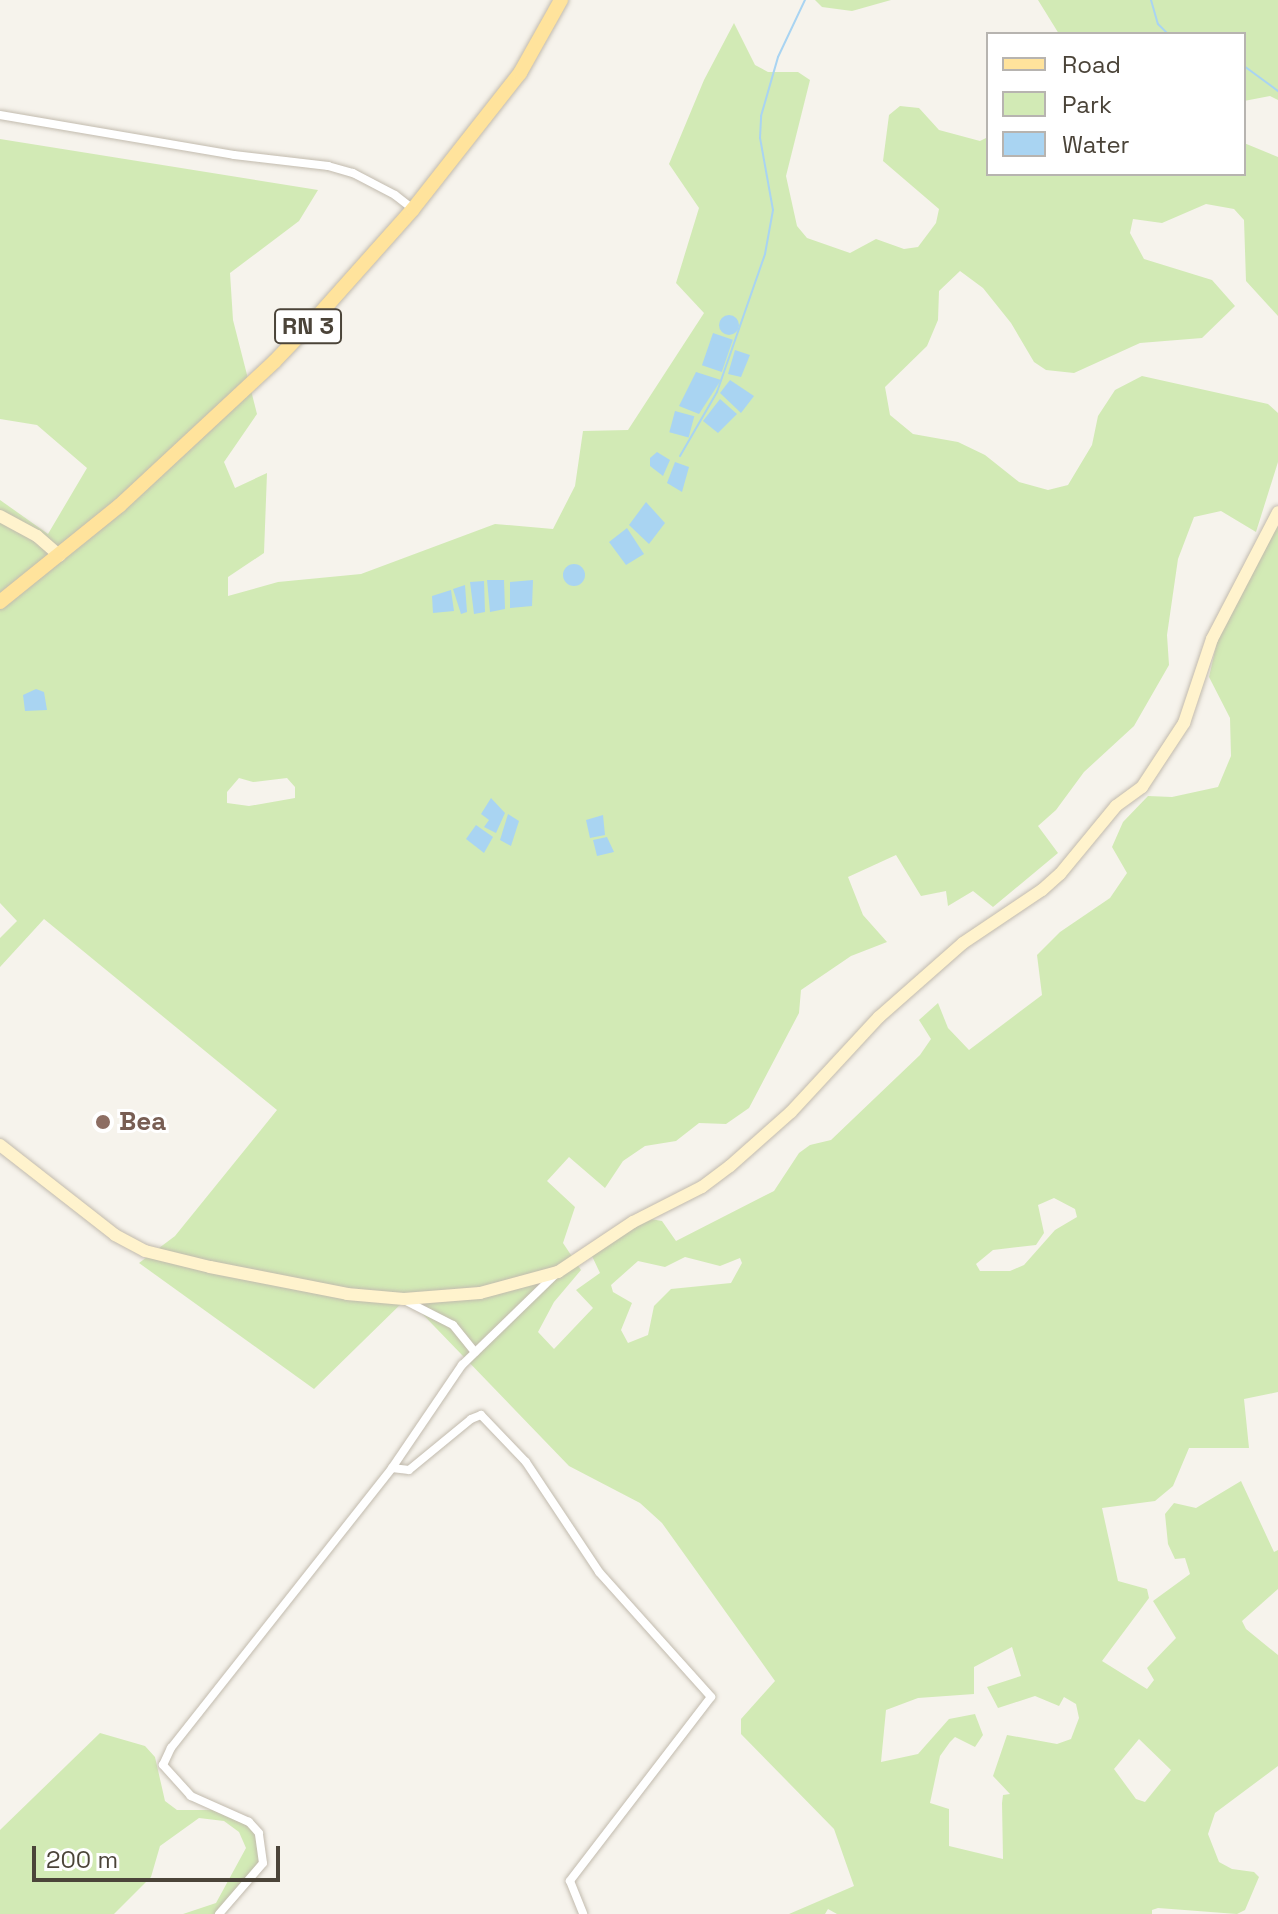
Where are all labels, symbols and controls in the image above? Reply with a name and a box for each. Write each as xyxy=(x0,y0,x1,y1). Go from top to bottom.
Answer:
legend xyxy=(986,32,1246,176)
text: Road xyxy=(1062,49,1121,80)
text: Park xyxy=(1062,89,1112,120)
text: Water xyxy=(1062,129,1130,160)
road number: RN 3 xyxy=(274,306,342,346)
place label: Bea xyxy=(119,1106,166,1138)
marker: Bea xyxy=(94,1113,112,1131)
scale bar xyxy=(36,1830,284,1880)
text: 200 m xyxy=(46,1844,118,1875)

